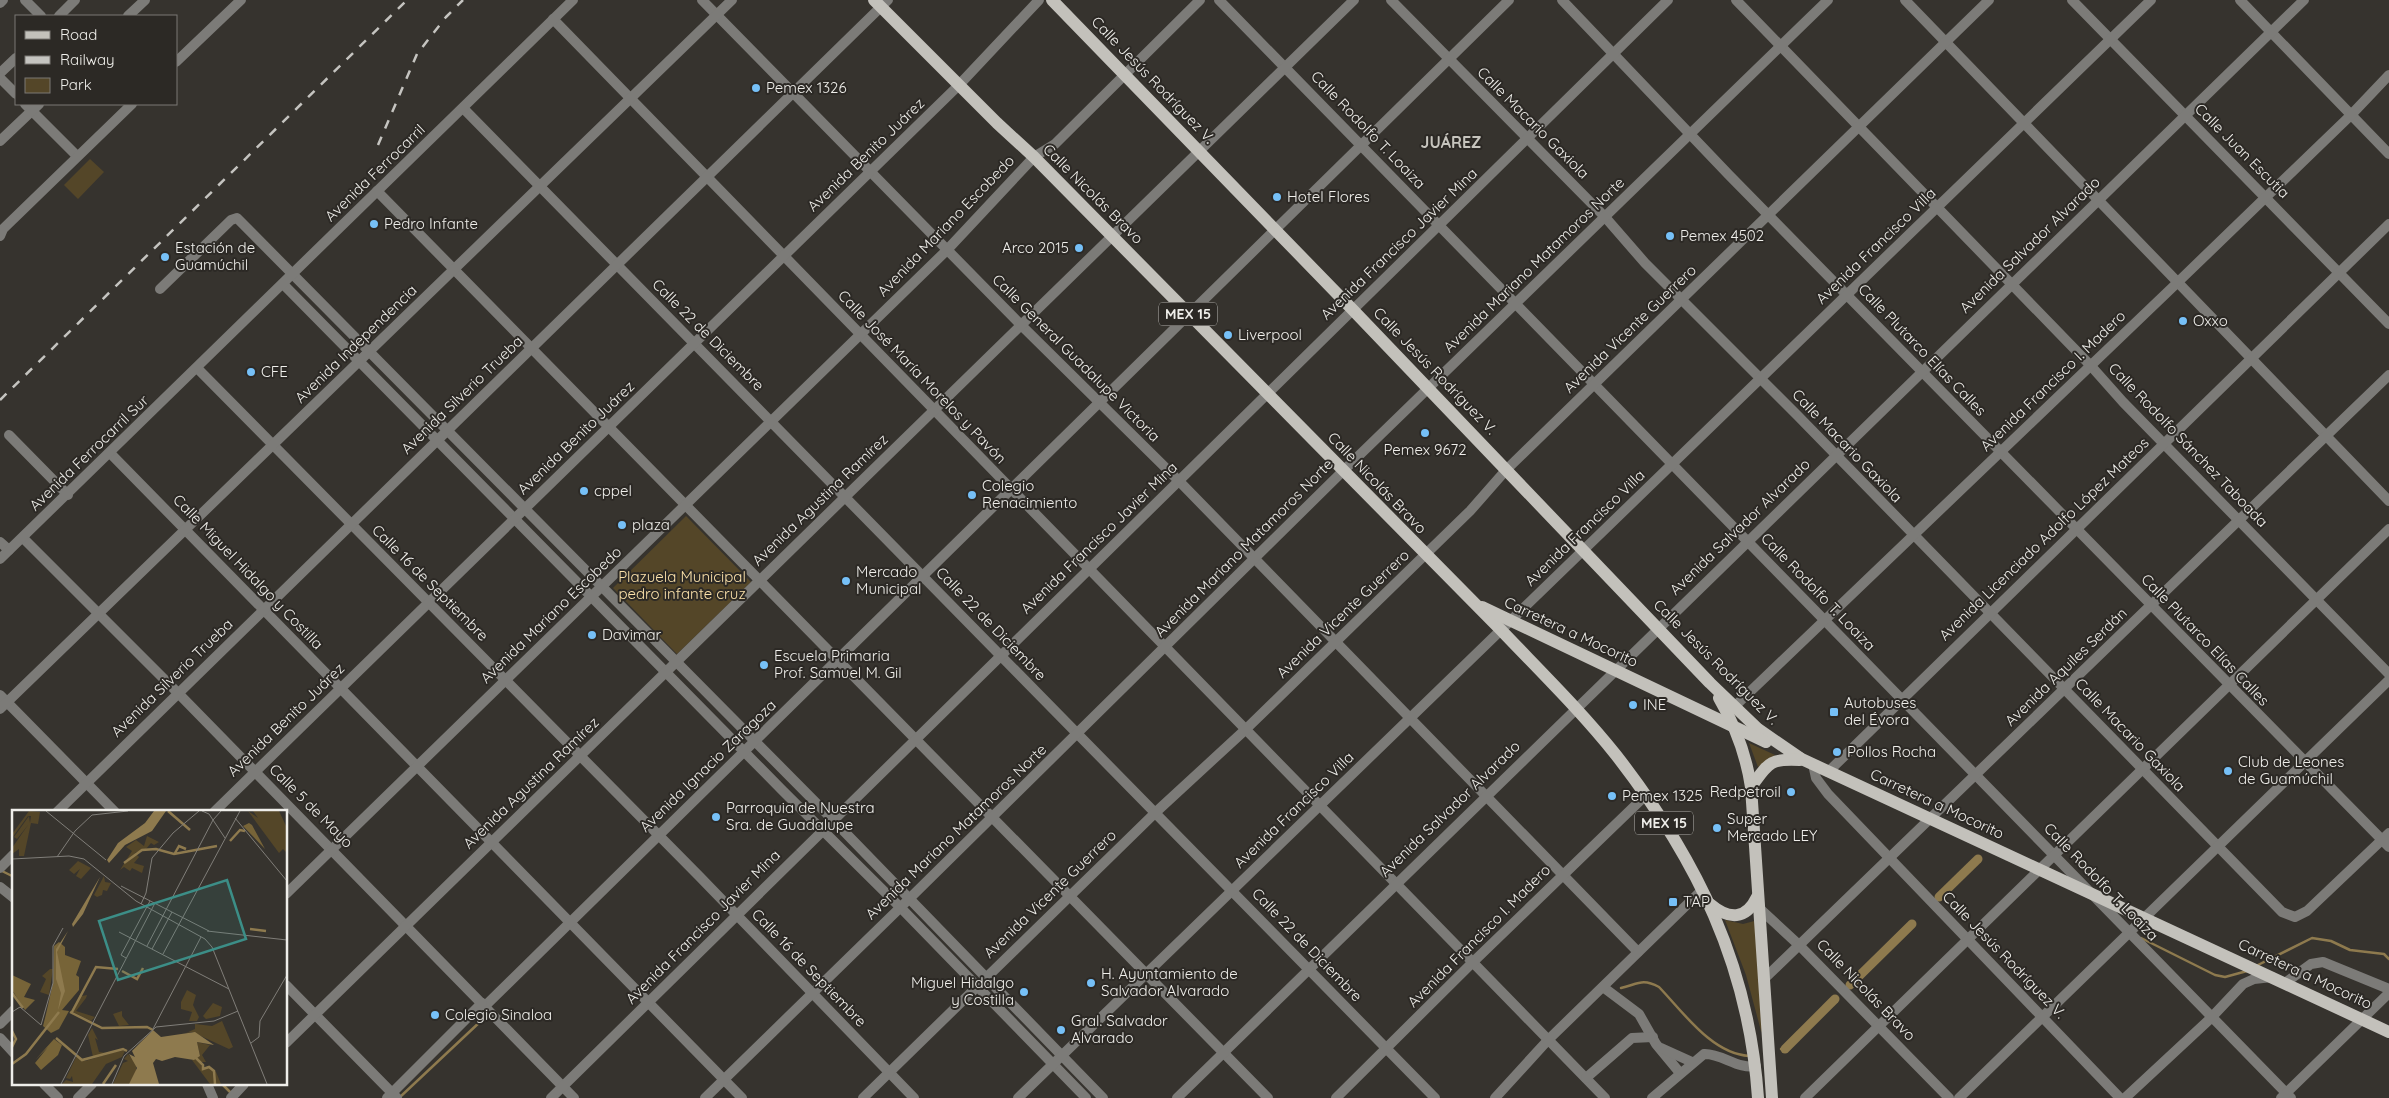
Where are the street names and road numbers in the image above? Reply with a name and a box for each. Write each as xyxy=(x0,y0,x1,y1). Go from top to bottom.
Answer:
street label: Calle Jesús Rodríguez V. xyxy=(1088,12,1219,147)
street label: Calle Macario Gaxiola xyxy=(1473,63,1593,183)
street label: Calle Rodolfo T. Loaiza xyxy=(1307,67,1430,193)
street label: Avenida Benito Juárez xyxy=(803,94,928,215)
street label: Calle Juan Escutia xyxy=(2191,99,2294,202)
street label: Avenida Ferrocarril xyxy=(321,120,429,225)
street label: Calle Nicolás Bravo xyxy=(1039,140,1147,248)
street label: Avenida Mariano Escobedo xyxy=(873,151,1018,300)
street label: Avenida Francisco Javier Mina xyxy=(1316,164,1481,324)
street label: Avenida Mariano Matamoros Norte xyxy=(1439,173,1628,356)
street label: Avenida Salvador Alvarado xyxy=(1955,173,2104,317)
street label: Avenida Francisco Villa xyxy=(1812,183,1940,308)
street label: Avenida Vicente Guerrero xyxy=(1559,260,1700,397)
street label: Calle General Guadalupe Victoria xyxy=(989,270,1164,445)
street label: Calle 22 de Diciembre xyxy=(648,275,768,395)
street label: Avenida Independencia xyxy=(291,280,421,407)
street label: Calle Plutarco Elías Calles xyxy=(1854,280,1990,420)
street label: Calle José María Morelos y Pavón xyxy=(834,286,1010,467)
road number: MEX 15 xyxy=(1159,302,1217,326)
street label: Calle Jesús Rodríguez V. xyxy=(1370,303,1501,438)
street label: Avenida Francisco I. Madero xyxy=(1976,306,2129,455)
street label: Avenida Silverio Trueba xyxy=(397,332,527,458)
street label: Calle Rodolfo Sánchez Taboada xyxy=(2105,359,2272,531)
street label: Avenida Benito Juárez xyxy=(513,377,638,498)
street label: Calle Macario Gaxiola xyxy=(1788,385,1906,506)
street label: Avenida Ferrocarril Sur xyxy=(25,391,152,515)
street label: Calle Nicolás Bravo xyxy=(1324,428,1431,537)
street label: Avenida Agustina Ramírez xyxy=(748,430,892,570)
street label: Avenida Licenciado Adolfo López Mateos xyxy=(1935,433,2153,644)
street label: Avenida Mariano Matamoros Norte xyxy=(1150,454,1337,641)
street label: Avenida Salvador Alvarado xyxy=(1665,455,1814,599)
street label: Avenida Francisco Javier Mina xyxy=(1016,458,1181,618)
street label: Avenida Francisco Villa xyxy=(1521,465,1649,590)
street label: Calle Miguel Hidalgo y Costilla xyxy=(169,490,327,653)
street label: Calle 16 de Septiembre xyxy=(368,520,493,645)
street label: Calle Rodolfo T. Loaiza xyxy=(1757,529,1880,655)
street label: Avenida Mariano Escobedo xyxy=(476,542,625,687)
street label: Avenida Vicente Guerrero xyxy=(1272,545,1413,682)
street label: Calle 22 de Diciembre xyxy=(932,563,1051,684)
street label: Calle Plutarco Elías Calles xyxy=(2137,570,2273,710)
street label: Carretera a Mocorito xyxy=(1501,592,1641,671)
street label: Calle Jesús Rodríguez V. xyxy=(1650,595,1783,728)
street label: Avenida Aquiles Serdán xyxy=(2001,603,2131,730)
street label: Avenida Silverio Trueba xyxy=(107,615,237,741)
street label: Avenida Benito Juárez xyxy=(223,659,348,780)
street label: Calle Macario Gaxiola xyxy=(2071,674,2189,795)
street label: Avenida Ignacio Zaragoza xyxy=(635,695,780,836)
street label: Avenida Agustina Ramírez xyxy=(459,713,603,853)
street label: Avenida Salvador Alvarado xyxy=(1375,737,1524,881)
street label: Avenida Mariano Matamoros Norte xyxy=(861,740,1050,923)
street label: Avenida Francisco Villa xyxy=(1230,747,1358,872)
street label: Calle 5 de Mayo xyxy=(265,760,357,852)
street label: Carretera a Mocorito xyxy=(1867,764,2007,843)
road number: MEX 15 xyxy=(1635,811,1693,834)
street label: Calle Rodolfo T. Loaiza xyxy=(2040,819,2163,945)
street label: Avenida Vicente Guerrero xyxy=(979,825,1120,962)
street label: Avenida Francisco Javier Mina xyxy=(621,845,784,1008)
street label: Avenida Francisco I. Madero xyxy=(1403,860,1554,1011)
street label: Calle 22 de Diciembre xyxy=(1248,884,1367,1005)
street label: Calle Jesús Rodríguez V. xyxy=(1939,887,2070,1022)
street label: Calle 16 de Septiembre xyxy=(748,905,871,1031)
street label: Carretera a Mocorito xyxy=(2235,934,2375,1013)
street label: Calle Nicolás Bravo xyxy=(1813,935,1920,1044)

